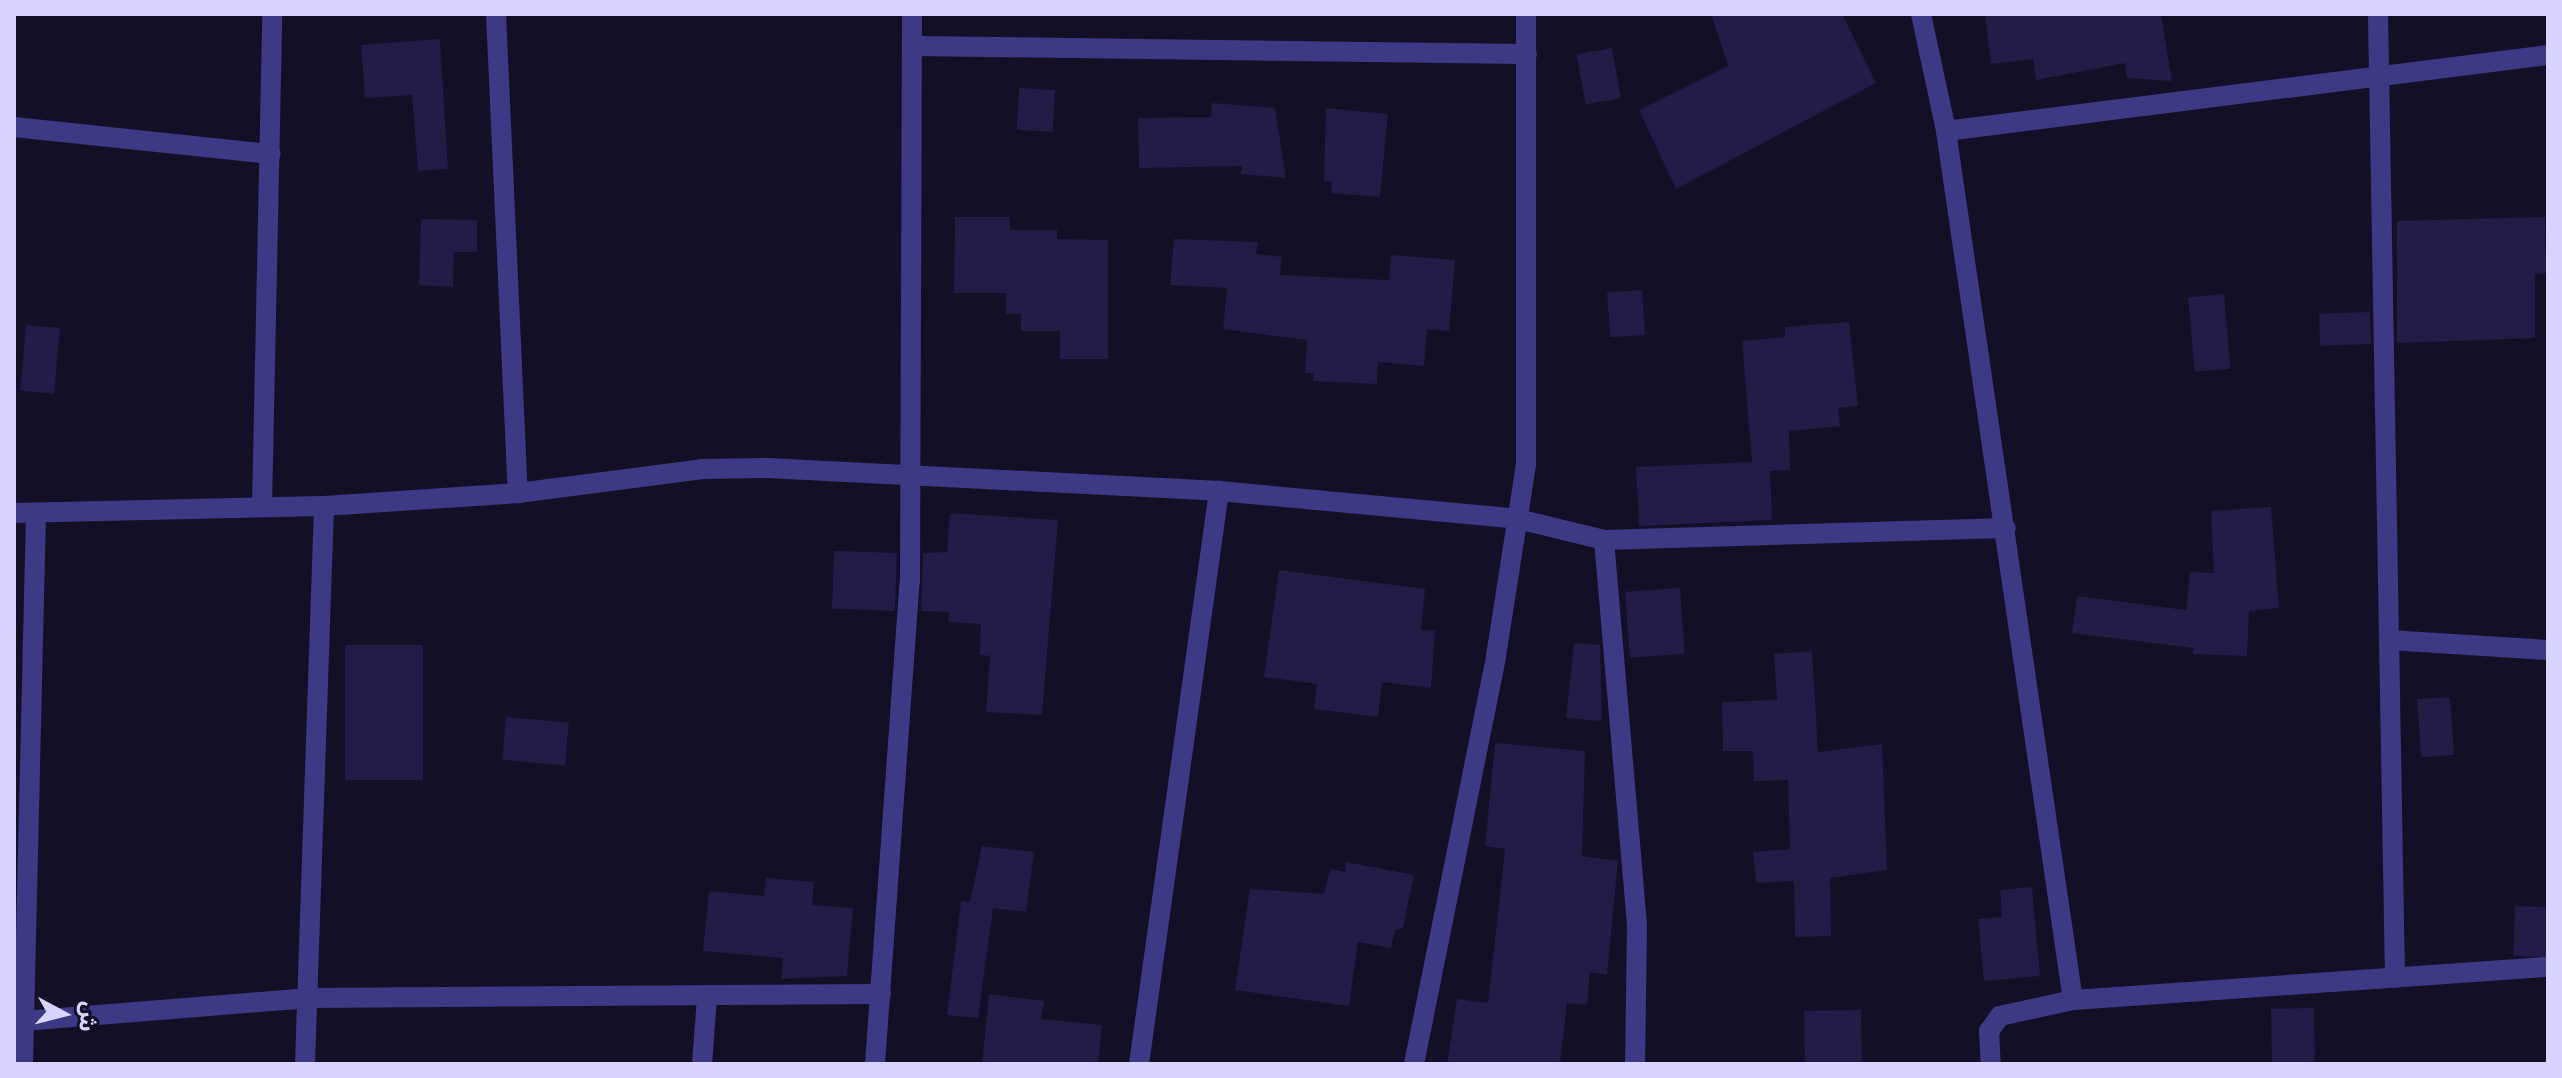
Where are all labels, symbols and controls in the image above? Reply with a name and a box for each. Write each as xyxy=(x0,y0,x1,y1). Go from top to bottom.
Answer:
north arrow xyxy=(24,974,104,1054)
text: ش xyxy=(73,1000,104,1034)

